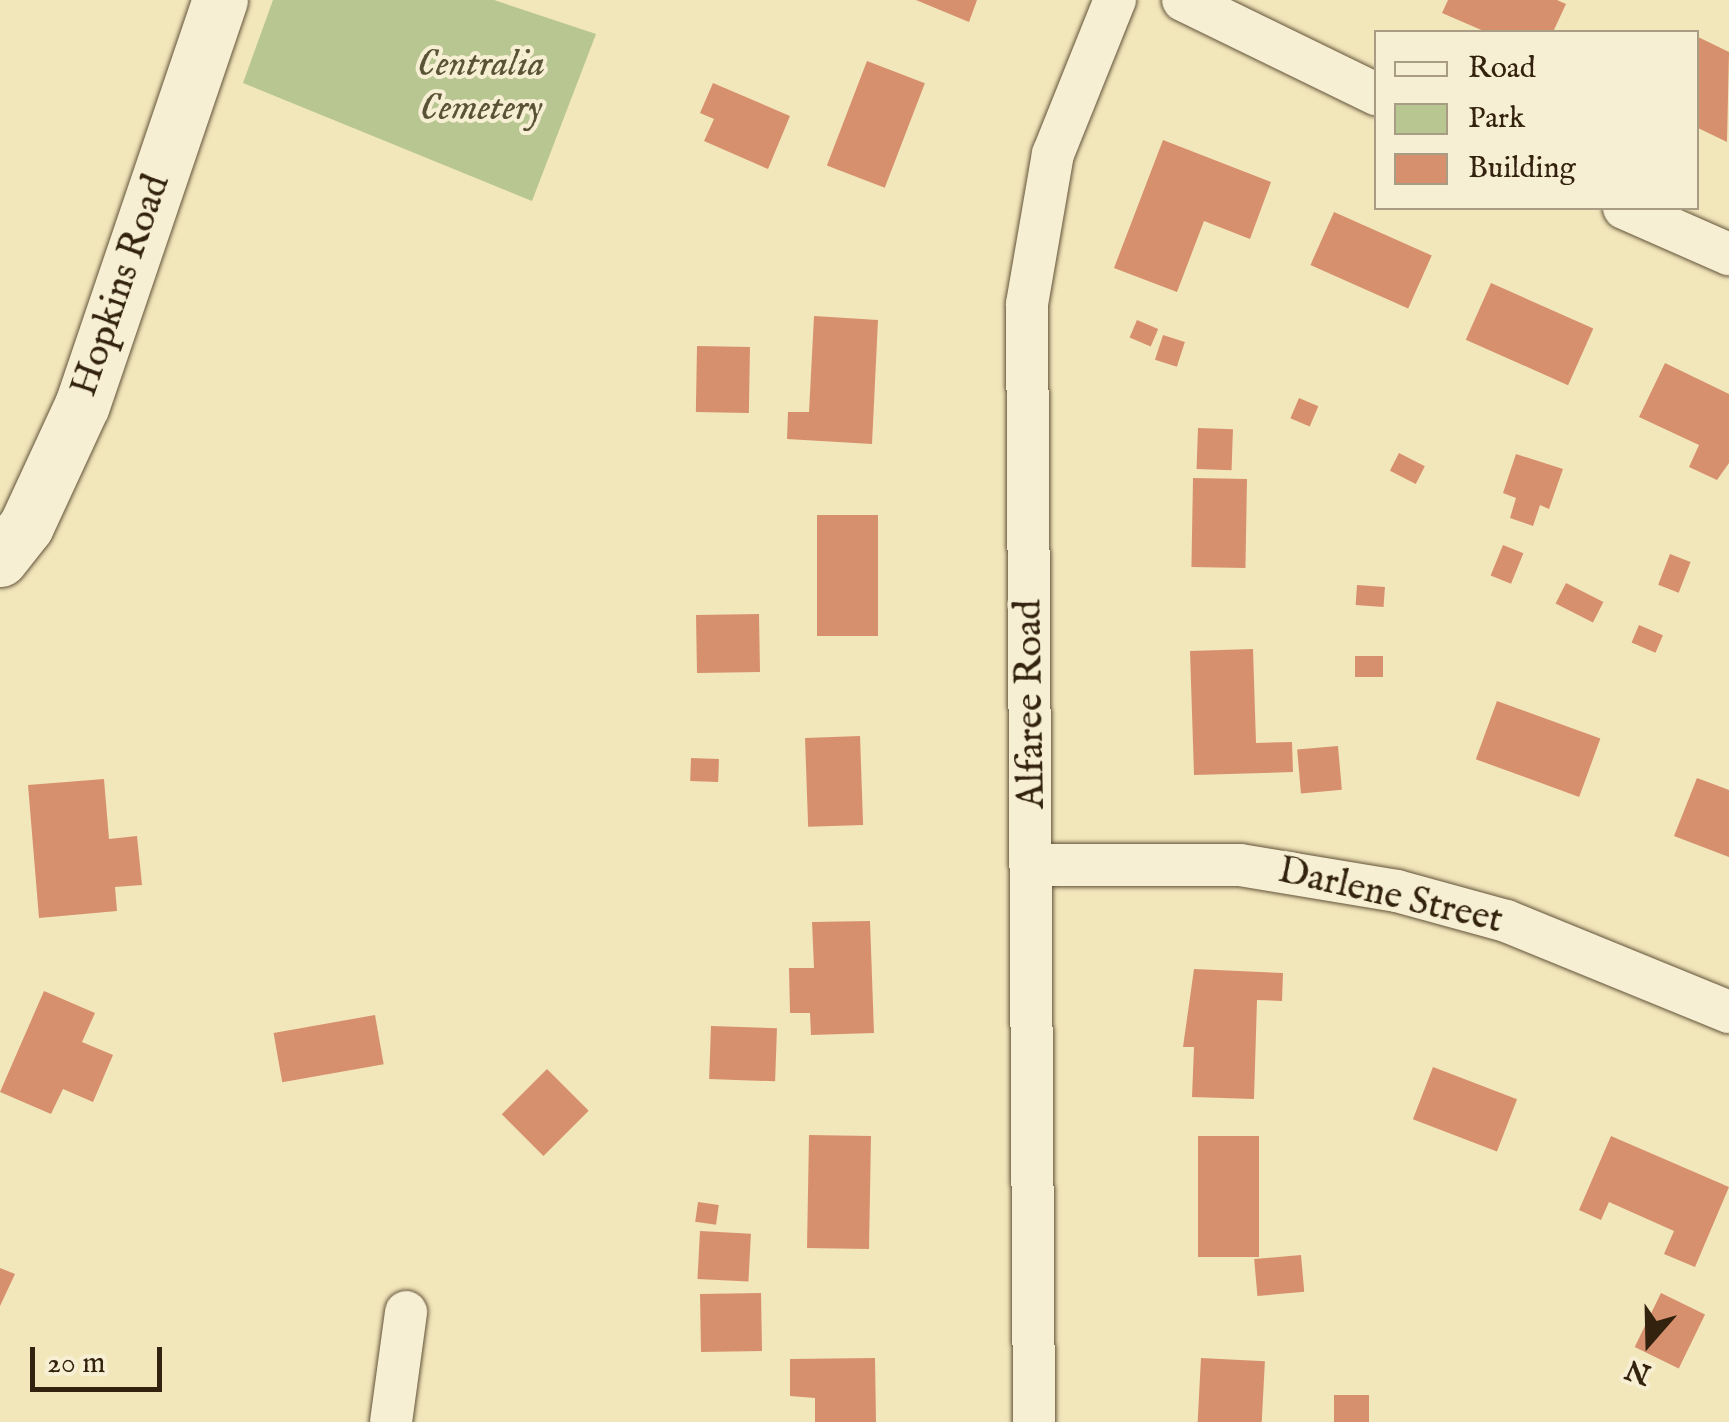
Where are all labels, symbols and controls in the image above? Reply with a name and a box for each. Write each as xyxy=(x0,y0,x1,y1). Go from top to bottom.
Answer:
legend xyxy=(1374,30,1699,210)
park label: Centralia Cemetery xyxy=(417,43,545,132)
text: Road xyxy=(1468,50,1536,88)
text: Park xyxy=(1468,100,1525,138)
text: Building xyxy=(1468,150,1576,188)
street label: Hopkins Road xyxy=(63,169,181,403)
street label: Alfaree Road xyxy=(1007,599,1057,809)
street label: Darlene Street xyxy=(1273,849,1507,945)
north arrow xyxy=(1599,1292,1699,1392)
scale bar xyxy=(35,1327,168,1389)
text: 20 m xyxy=(47,1345,106,1383)
text: N xyxy=(1621,1350,1656,1391)

